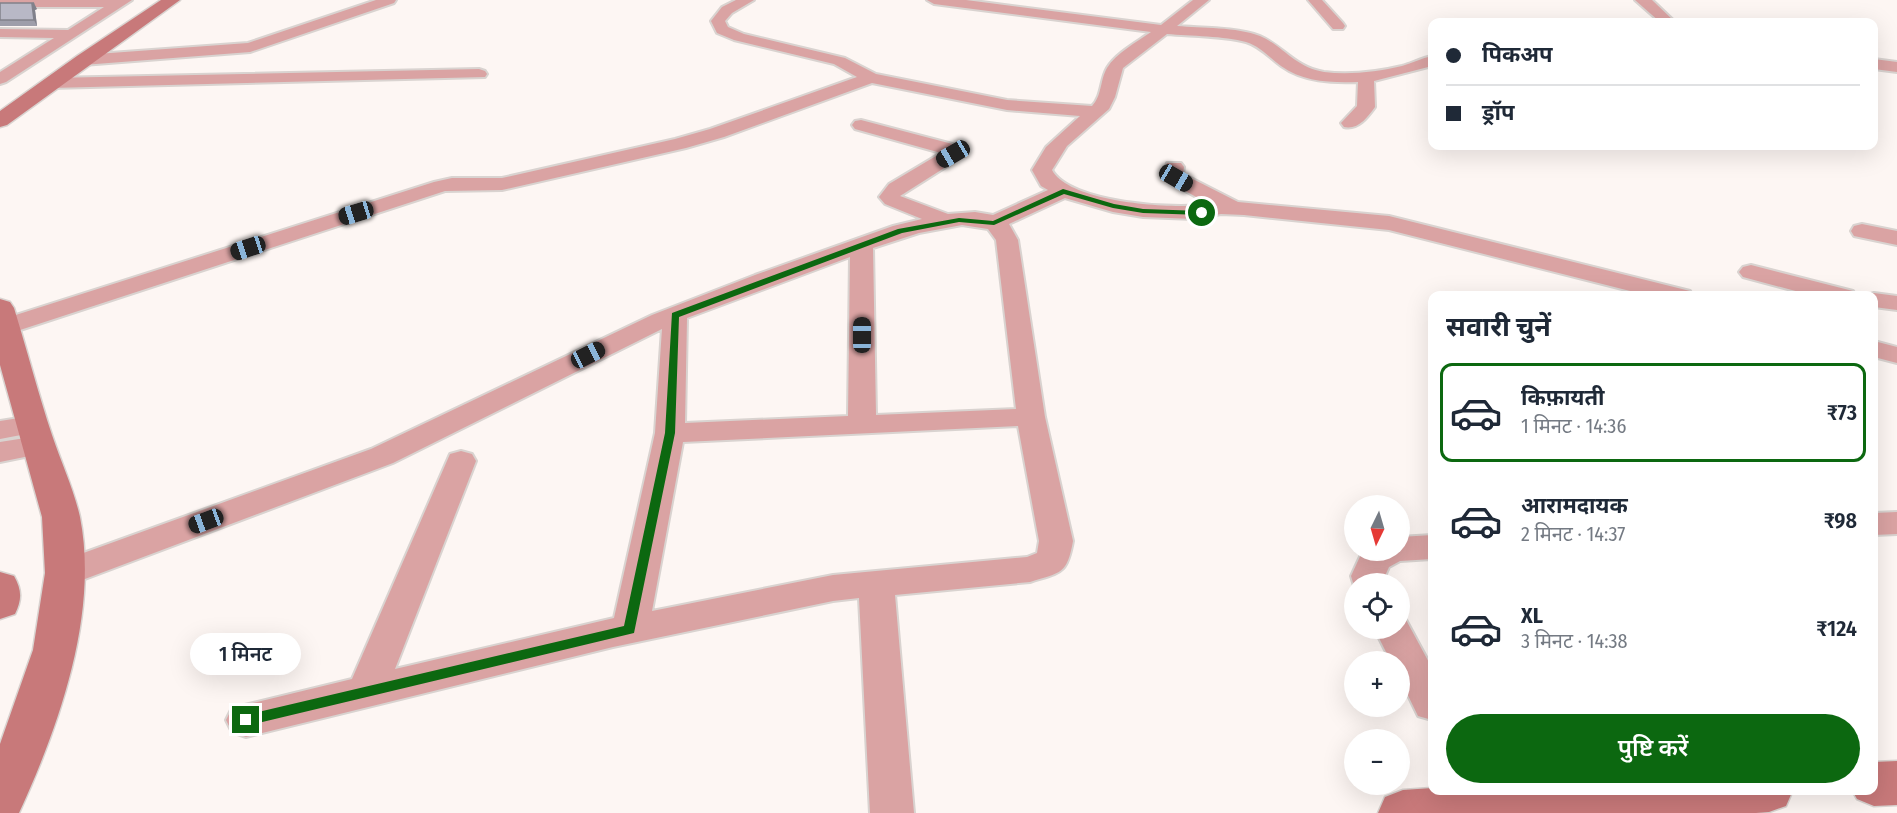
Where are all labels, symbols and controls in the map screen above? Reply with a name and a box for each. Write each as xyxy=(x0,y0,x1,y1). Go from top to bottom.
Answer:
text: पिकअप xyxy=(1482,41,1553,68)
text: ड्रॉप xyxy=(1482,99,1515,126)
car xyxy=(933,137,973,171)
car xyxy=(1156,161,1196,195)
car xyxy=(336,199,376,227)
route start xyxy=(1188,199,1215,226)
car xyxy=(228,234,268,262)
text: सवारी चुनें xyxy=(1446,311,1551,343)
car xyxy=(853,317,871,353)
car xyxy=(568,339,608,371)
text: किफ़ायती xyxy=(1521,384,1605,411)
icon: car xyxy=(1449,386,1503,440)
text: ₹73 xyxy=(1827,399,1857,426)
text: 1 मिनट · 14:36 xyxy=(1521,414,1626,438)
text: आरामदायक xyxy=(1521,492,1628,519)
icon: car xyxy=(1449,494,1503,548)
north arrow xyxy=(1344,495,1410,561)
map controls xyxy=(1344,495,1410,795)
car xyxy=(186,506,226,536)
text: ₹98 xyxy=(1824,507,1857,534)
text: 2 मिनट · 14:37 xyxy=(1521,522,1625,546)
button: locate xyxy=(1344,573,1410,639)
icon: car xyxy=(1449,602,1503,656)
text: XL xyxy=(1521,602,1543,629)
text: ₹124 xyxy=(1816,615,1857,642)
text: 3 मिनट · 14:38 xyxy=(1521,629,1628,653)
callout: 1 मिनट xyxy=(190,633,302,675)
text: 1 मिनट xyxy=(219,642,272,666)
button: + xyxy=(1344,651,1410,717)
route end xyxy=(232,706,259,733)
button: पुष्टि करें xyxy=(1446,714,1860,783)
button: − xyxy=(1344,729,1410,795)

